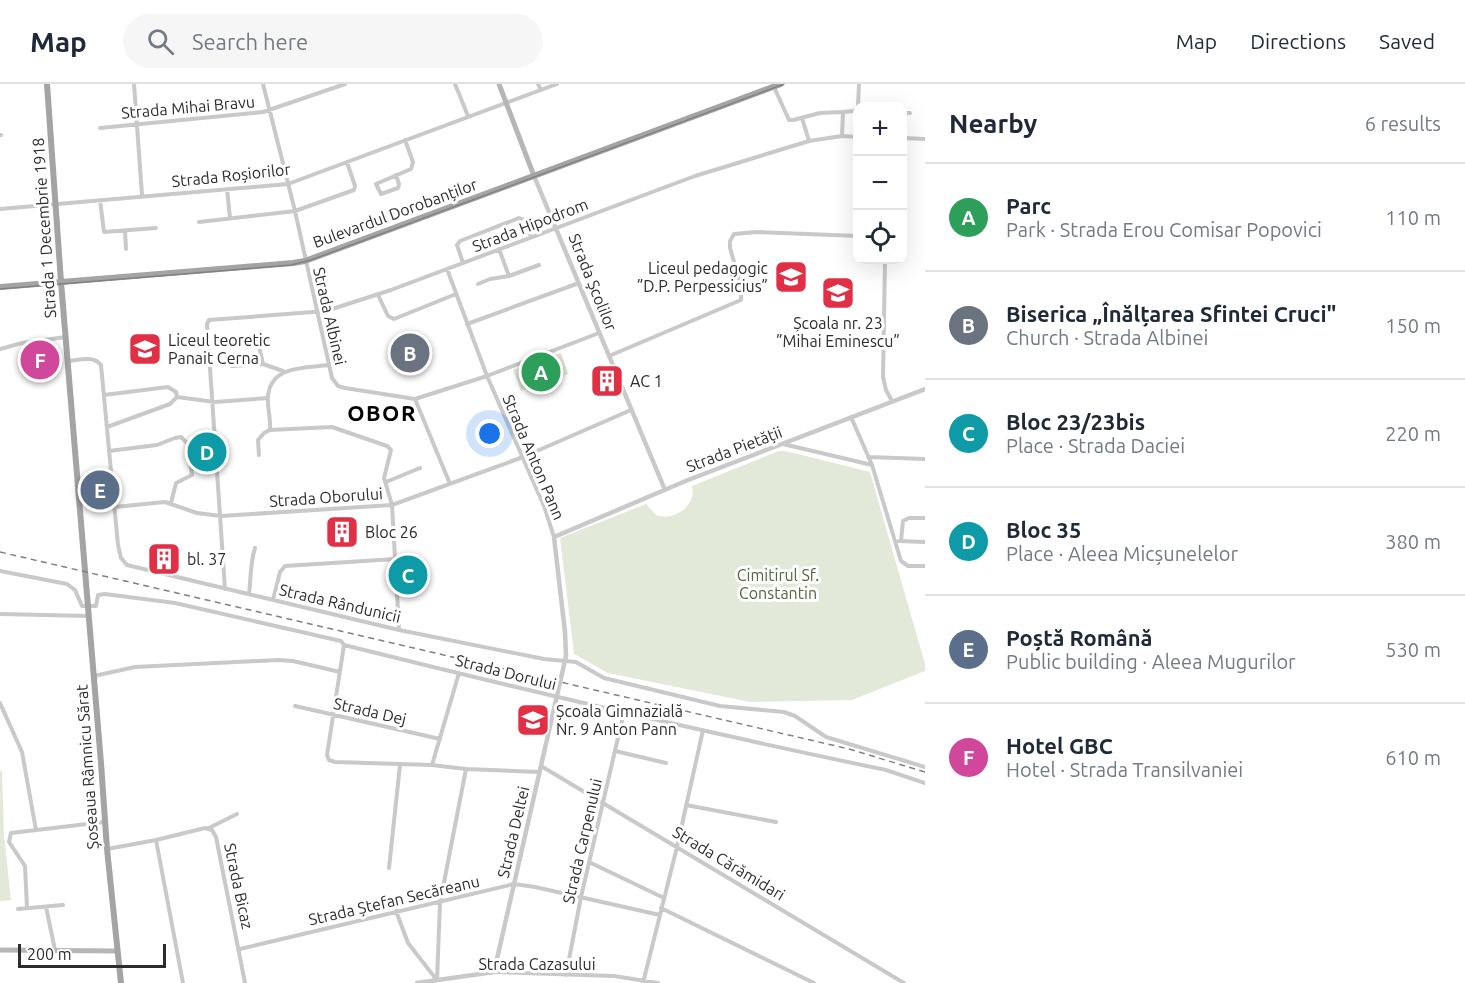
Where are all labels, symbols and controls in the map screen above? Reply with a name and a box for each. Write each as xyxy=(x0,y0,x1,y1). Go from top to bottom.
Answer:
search box xyxy=(123,14,543,68)
icon: search xyxy=(144,25,177,58)
text: Map xyxy=(30,26,87,57)
text: Search here xyxy=(192,29,308,54)
text: Map xyxy=(1176,29,1217,53)
text: Directions xyxy=(1250,29,1346,53)
text: Saved xyxy=(1379,29,1435,53)
street label: Strada Mihai Bravu xyxy=(120,92,256,122)
map controls xyxy=(853,102,907,264)
button: + xyxy=(853,102,907,156)
text: Nearby xyxy=(949,109,1037,138)
text: 6 results xyxy=(1365,112,1441,135)
street label: Strada 1 Decembrie 1918 xyxy=(29,137,59,319)
button: − xyxy=(853,156,907,210)
street label: Strada Roșiorilor xyxy=(171,160,291,190)
street label: Bulevardul Dorobanților xyxy=(310,175,480,251)
text: Parc xyxy=(1006,193,1051,218)
street label: Strada Hipodrom xyxy=(470,195,590,255)
text: A xyxy=(961,206,976,229)
text: 110 m xyxy=(1385,206,1441,229)
button: locate xyxy=(853,210,907,264)
text: Park · Strada Erou Comisar Popovici xyxy=(1006,218,1322,241)
street label: Strada Școlilor xyxy=(565,231,621,333)
place label: Liceul pedagogic ”D.P. Perpessicius” xyxy=(637,259,769,295)
school or university icon: Liceul pedagogic ”D.P. Perpessicius” xyxy=(773,259,809,295)
street label: Strada Albinei xyxy=(310,265,350,367)
school or university icon: Școala nr. 23 ”Mihai Eminescu” xyxy=(820,275,856,311)
text: Biserica „Înălțarea Sfintei Cruci" xyxy=(1006,301,1336,326)
place label: Școala nr. 23 ”Mihai Eminescu” xyxy=(776,314,900,350)
text: B xyxy=(962,314,975,337)
text: 150 m xyxy=(1385,314,1441,337)
text: Church · Strada Albinei xyxy=(1006,326,1208,349)
pin: B xyxy=(390,330,430,376)
school or university icon: Liceul teoretic Panait Cerna xyxy=(127,331,163,367)
place label: Liceul teoretic Panait Cerna xyxy=(168,331,271,367)
pin: F xyxy=(20,338,60,382)
pin: A xyxy=(522,350,560,394)
building icon: AC 1 xyxy=(589,363,625,399)
place label: AC 1 xyxy=(630,372,663,390)
street label: Strada Anton Pann xyxy=(500,392,568,522)
district label: OBOR xyxy=(347,400,417,425)
text: Bloc 23/23bis xyxy=(1006,409,1145,434)
your location xyxy=(475,419,504,448)
street label: Strada Pietății xyxy=(684,422,784,476)
text: C xyxy=(962,422,975,445)
text: 220 m xyxy=(1385,422,1441,445)
pin: D xyxy=(188,430,226,475)
text: Place · Strada Daciei xyxy=(1006,434,1185,457)
pin: E xyxy=(80,468,120,512)
street label: Strada Oborului xyxy=(269,484,383,510)
building icon: Bloc 26 xyxy=(324,514,360,550)
text: Bloc 35 xyxy=(1006,517,1081,542)
place label: Bloc 26 xyxy=(365,523,418,541)
text: D xyxy=(961,530,976,553)
text: 380 m xyxy=(1385,530,1441,553)
building icon: bl. 37 xyxy=(146,541,182,577)
text: Place · Aleea Micșunelelor xyxy=(1006,542,1238,565)
place label: bl. 37 xyxy=(187,550,226,568)
pin: C xyxy=(388,552,428,598)
park label: Cimitirul Sf. Constantin xyxy=(737,566,819,602)
street label: Strada Rândunicii xyxy=(277,580,403,626)
text: Poștă Română xyxy=(1006,625,1153,650)
text: E xyxy=(963,638,974,661)
text: 530 m xyxy=(1385,638,1441,661)
text: Public building · Aleea Mugurilor xyxy=(1006,650,1296,673)
street label: Strada Dorului xyxy=(454,651,558,693)
street label: Șoseaua Râmnicu Sărat xyxy=(72,683,102,850)
street label: Strada Dej xyxy=(332,694,408,728)
school or university icon: Școala Gimnazială Nr. 9 Anton Pann xyxy=(515,702,551,738)
place label: Școala Gimnazială Nr. 9 Anton Pann xyxy=(556,702,683,738)
text: Hotel GBC xyxy=(1006,733,1113,758)
text: F xyxy=(963,746,974,769)
text: 610 m xyxy=(1385,746,1441,769)
text: Hotel · Strada Transilvaniei xyxy=(1006,758,1243,781)
street label: Strada Carpenului xyxy=(559,777,605,905)
street label: Strada Deltei xyxy=(494,784,532,880)
street label: Strada Cărămidari xyxy=(670,822,788,904)
street label: Strada Bicaz xyxy=(221,841,257,931)
street label: Strada Ștefan Secăreanu xyxy=(307,872,481,928)
scale bar xyxy=(18,941,166,968)
text: 200 m xyxy=(27,945,72,963)
street label: Strada Cazasului xyxy=(478,955,596,973)

